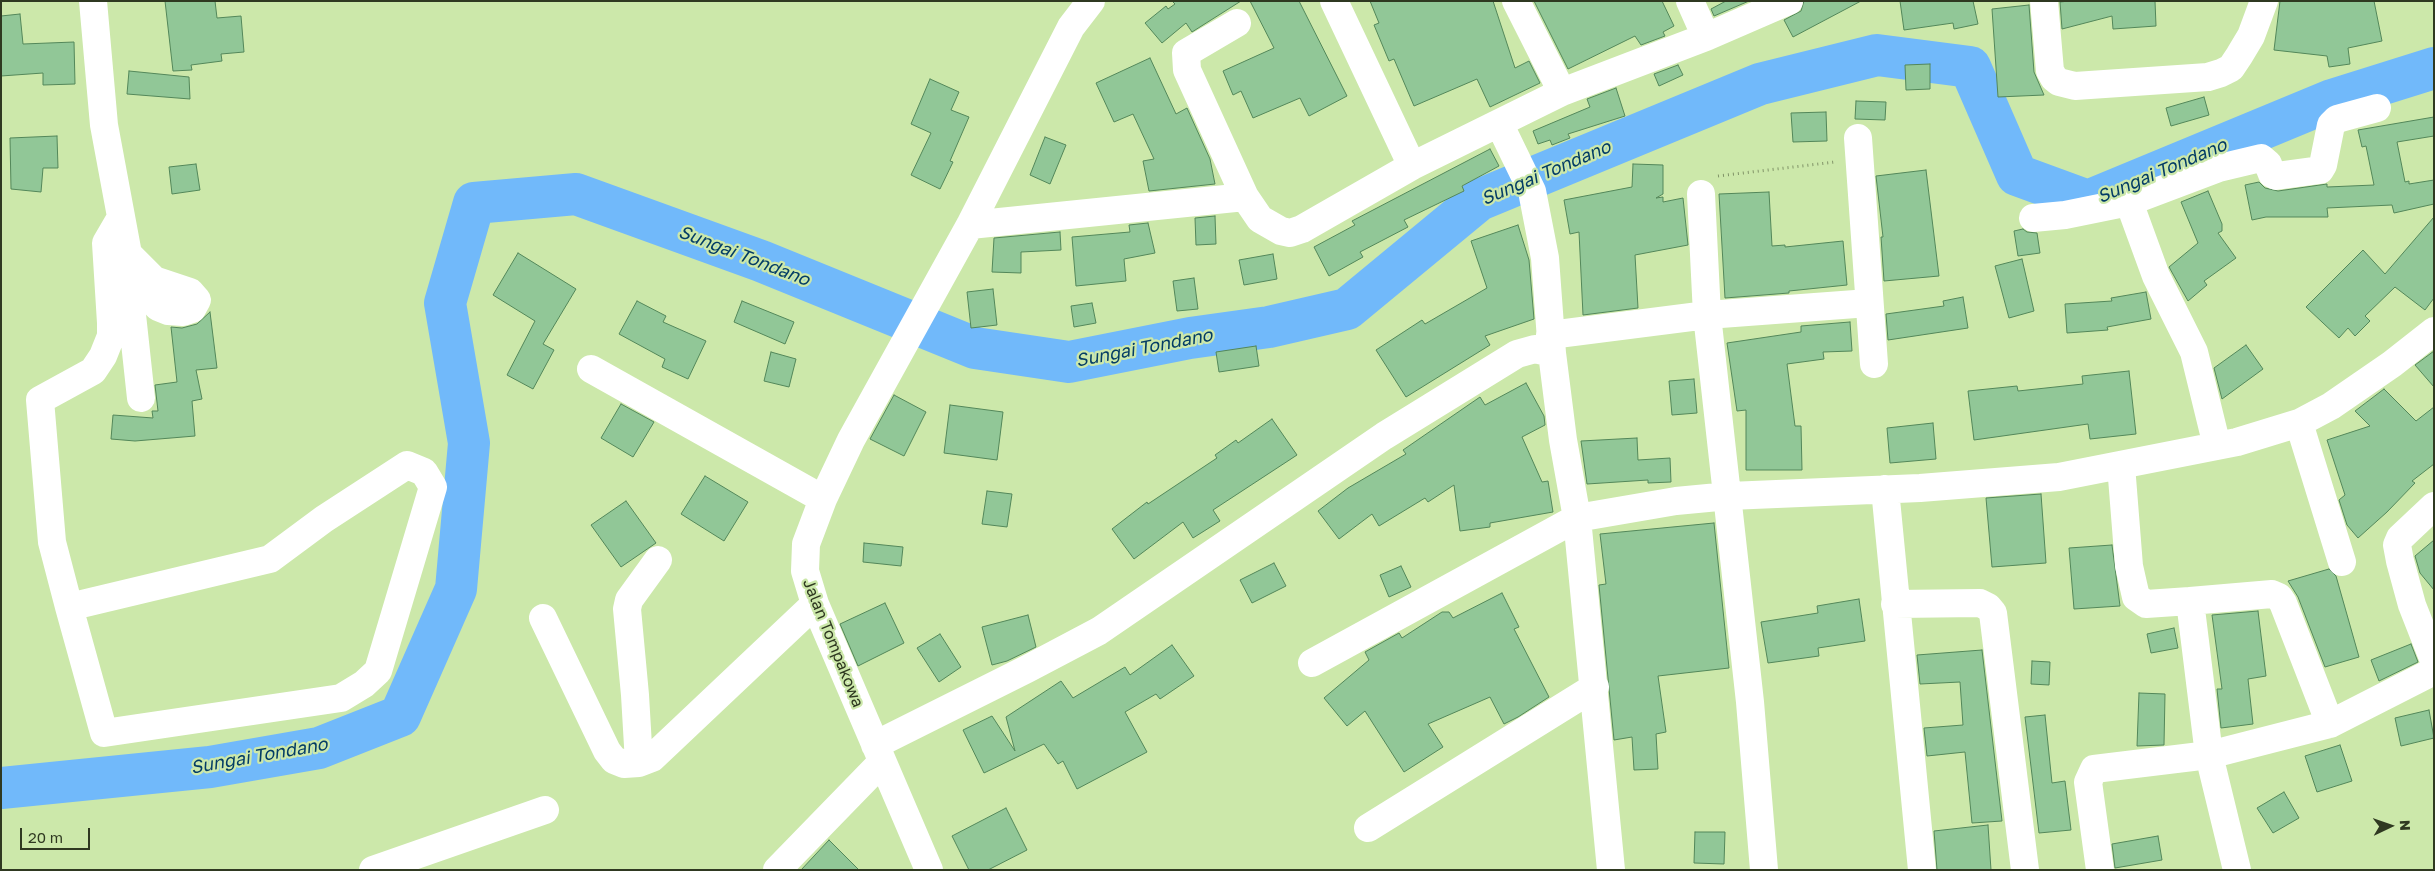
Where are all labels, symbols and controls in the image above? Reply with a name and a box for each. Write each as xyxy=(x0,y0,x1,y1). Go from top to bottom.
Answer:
water label: Sungai Tondano xyxy=(2094,134,2230,208)
water label: Sungai Tondano xyxy=(1478,136,1614,210)
water label: Sungai Tondano xyxy=(675,221,813,291)
water label: Sungai Tondano xyxy=(1074,324,1214,372)
street label: Jalan Tompakowa xyxy=(798,576,868,710)
water label: Sungai Tondano xyxy=(189,733,329,779)
north arrow xyxy=(2365,801,2415,851)
scale bar xyxy=(22,818,92,850)
text: N xyxy=(2397,819,2414,831)
text: 20 m xyxy=(28,828,63,846)

